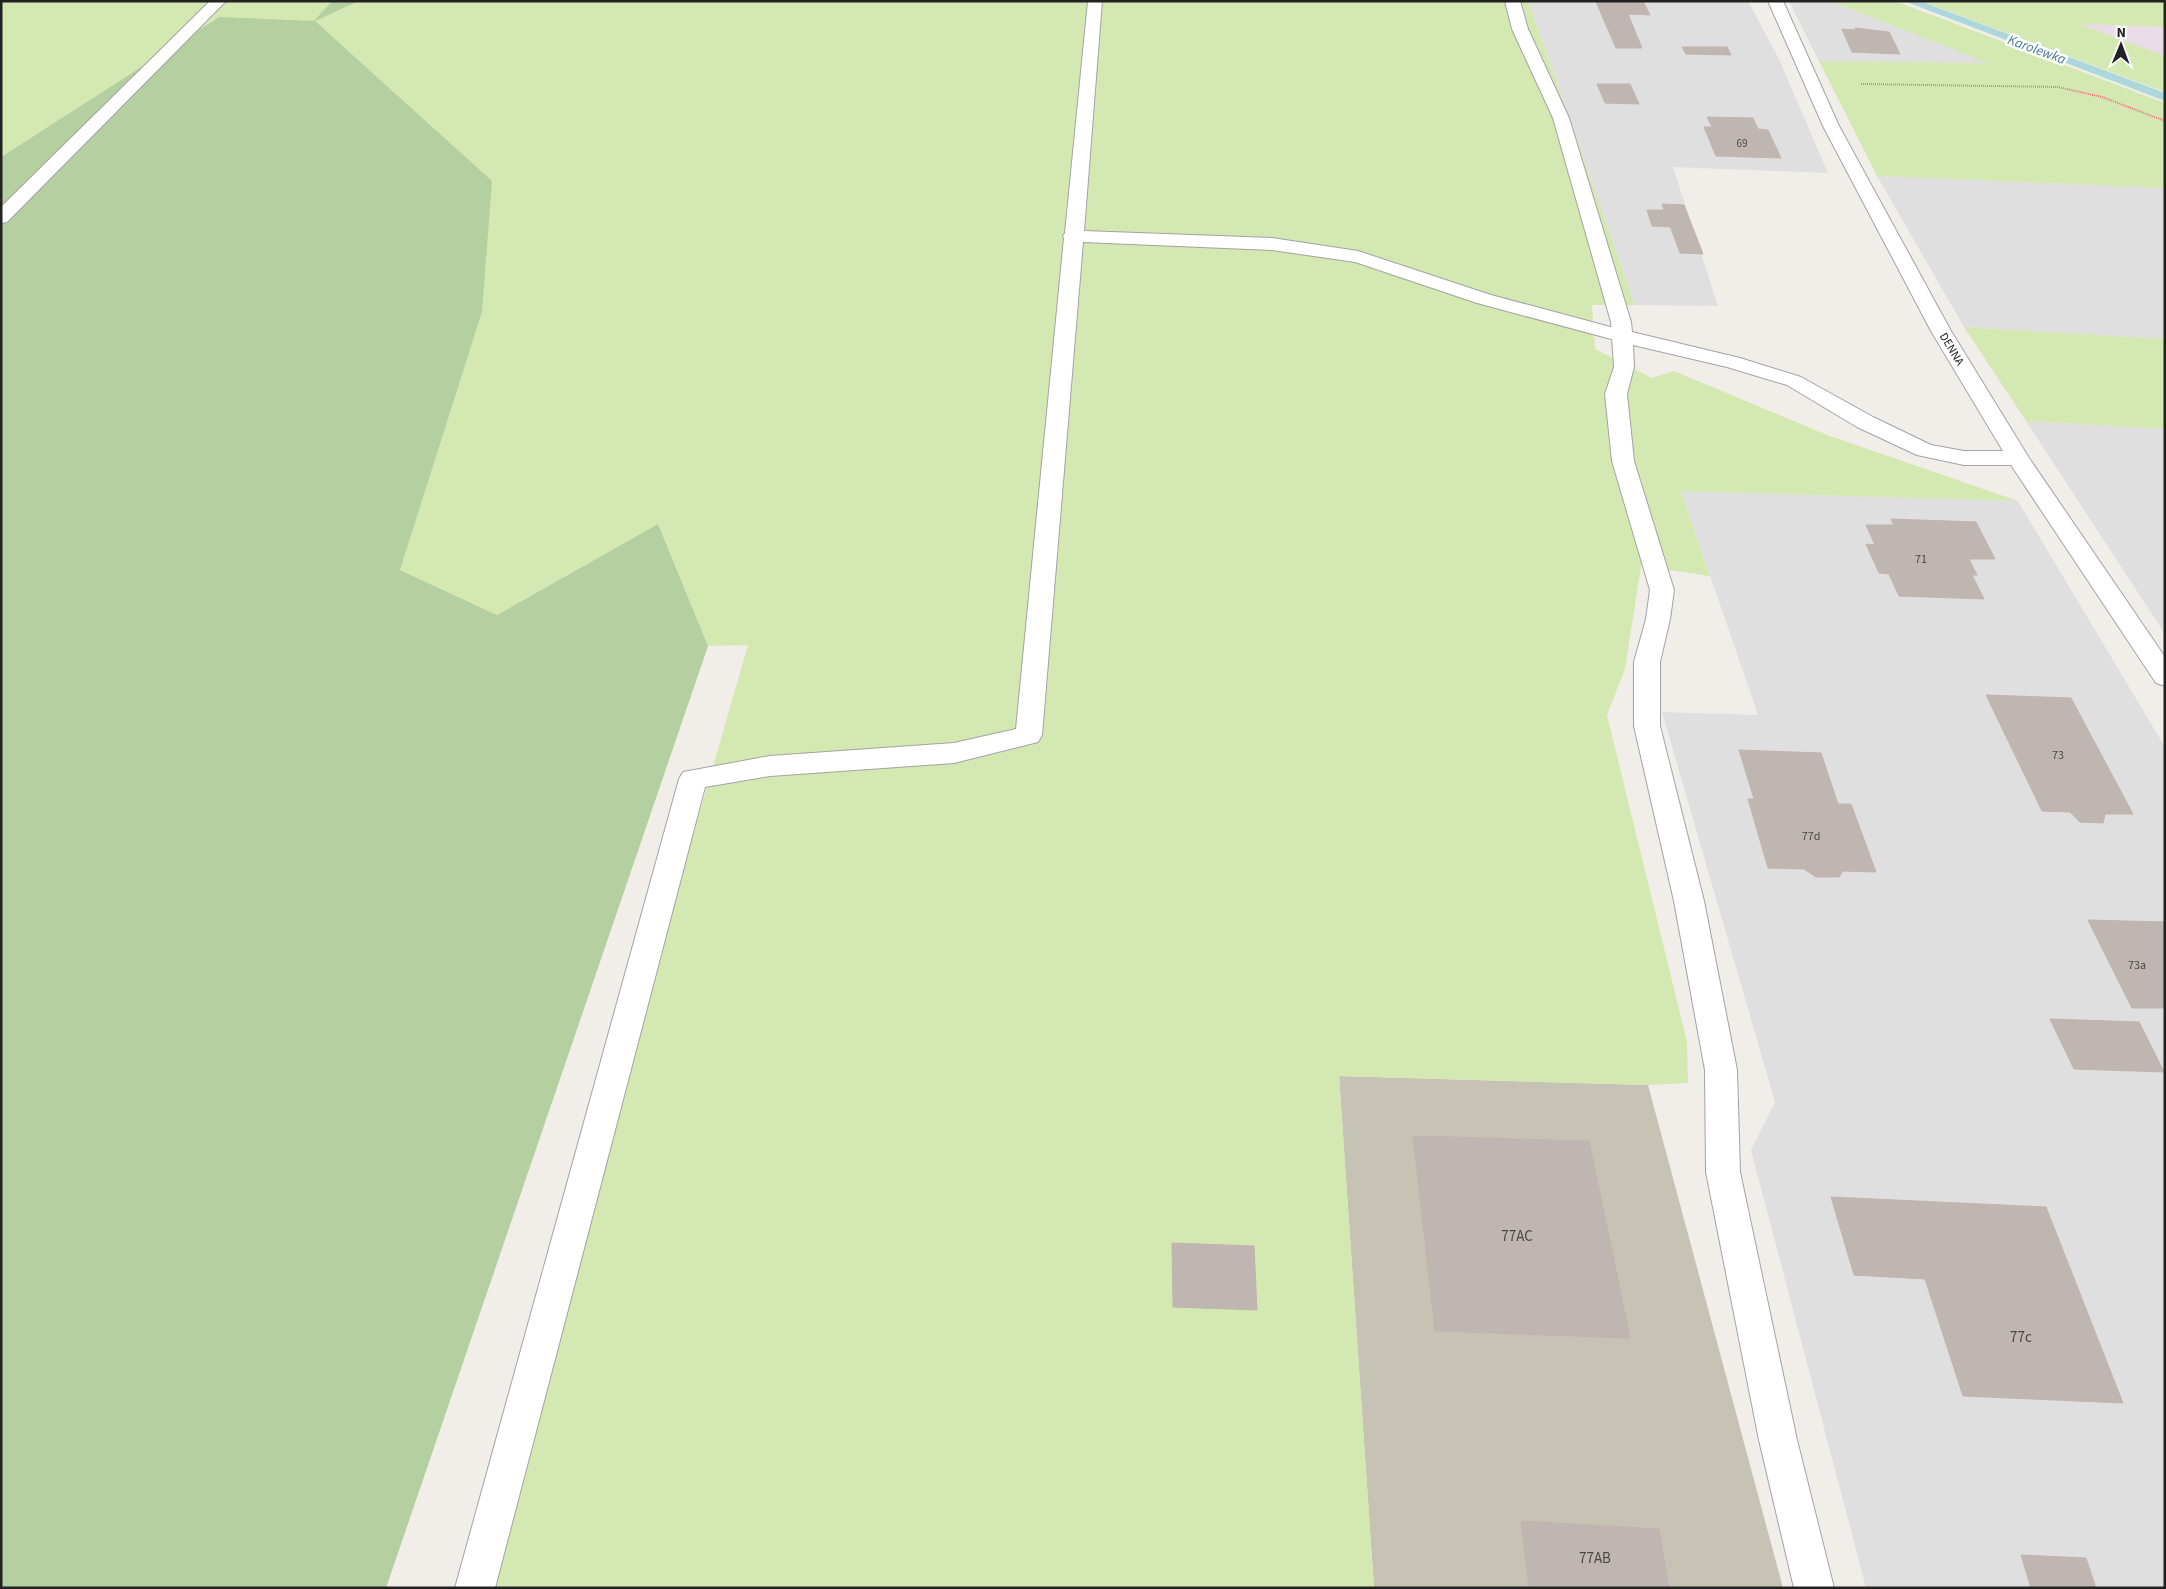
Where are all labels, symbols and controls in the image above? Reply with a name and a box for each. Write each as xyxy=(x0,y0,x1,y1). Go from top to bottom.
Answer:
north arrow xyxy=(2096,20,2146,70)
text: N xyxy=(2116,23,2126,43)
water label: Karolewka xyxy=(2005,30,2069,70)
house number: 69 xyxy=(1737,136,1747,151)
street label: DENNA xyxy=(1935,330,1968,369)
house number: 71 xyxy=(1915,551,1927,568)
house number: 73 xyxy=(2052,747,2064,764)
house number: 77d xyxy=(1802,828,1820,845)
house number: 73a xyxy=(2128,957,2146,974)
house number: 77AC xyxy=(1501,1226,1533,1247)
house number: 77c xyxy=(2010,1327,2032,1348)
house number: 77AB xyxy=(1579,1548,1611,1569)

